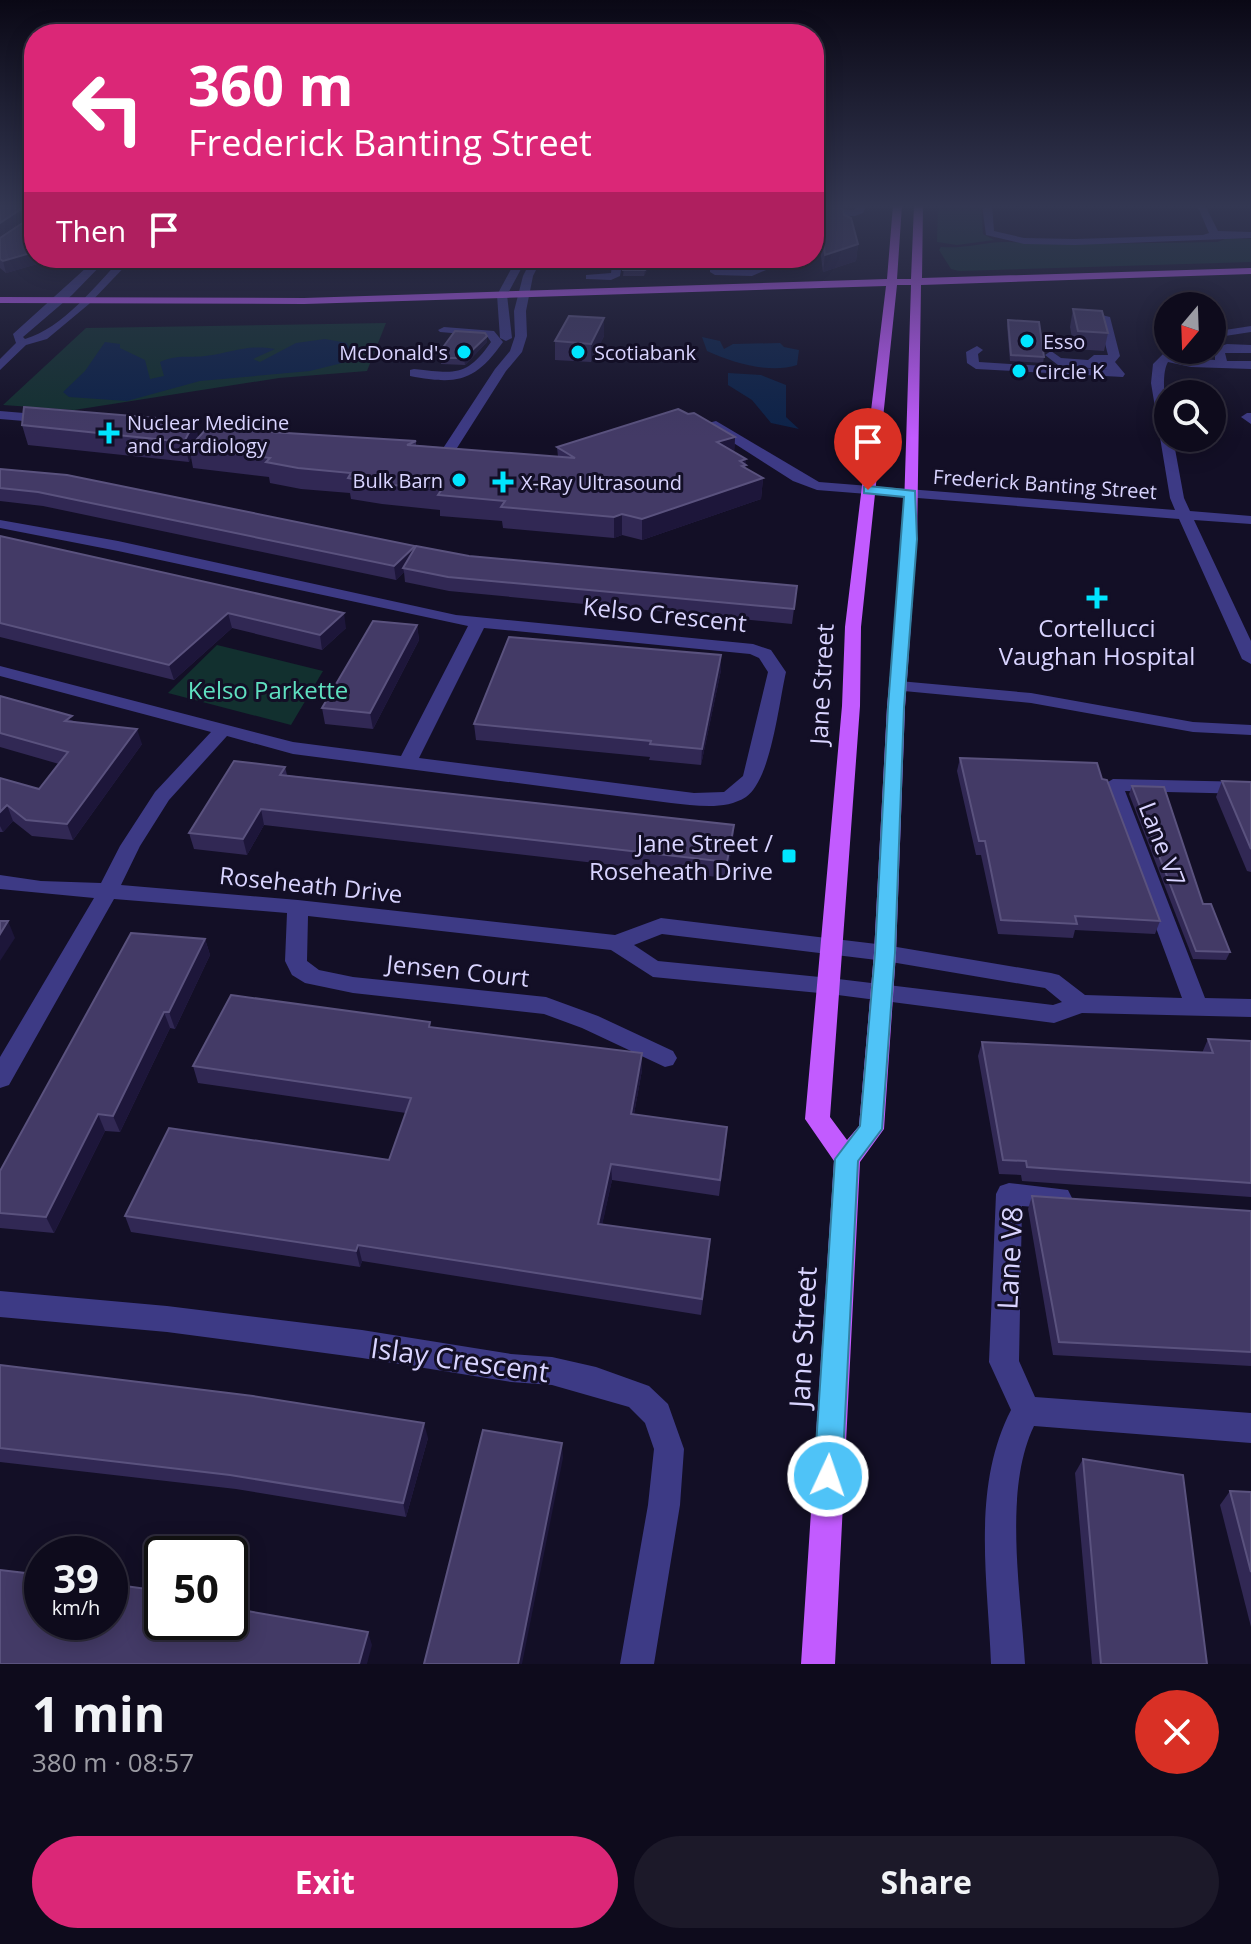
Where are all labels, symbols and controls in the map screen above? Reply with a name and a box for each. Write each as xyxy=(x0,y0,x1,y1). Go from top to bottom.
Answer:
text: 360 m xyxy=(188,46,354,122)
icon: left xyxy=(56,56,160,160)
text: Frederick Banting Street xyxy=(188,118,592,167)
icon: arrive xyxy=(142,208,186,252)
text: Then xyxy=(56,210,126,251)
north arrow xyxy=(1154,292,1226,364)
map controls xyxy=(1154,292,1226,452)
place label: Esso xyxy=(1043,328,1085,355)
marker: Esso xyxy=(1018,332,1036,350)
place label: McDonald's xyxy=(339,339,448,366)
place label: Scotiabank xyxy=(594,339,696,366)
marker: McDonald's xyxy=(455,343,473,361)
marker: Scotiabank xyxy=(569,343,587,361)
place label: Circle K xyxy=(1035,358,1105,385)
marker: Circle K xyxy=(1010,362,1028,380)
button: search xyxy=(1154,380,1226,452)
pin xyxy=(834,408,902,490)
place label: Nuclear Medicine and Cardiology xyxy=(127,409,289,459)
icon: arrive xyxy=(846,420,890,464)
marker: Nuclear Medicine and Cardiology xyxy=(98,422,120,444)
street label: Frederick Banting Street xyxy=(932,463,1158,505)
place label: Bulk Barn xyxy=(353,467,443,494)
place label: X-Ray Ultrasound xyxy=(521,469,682,496)
marker: Bulk Barn xyxy=(450,471,468,489)
marker: X-Ray Ultrasound xyxy=(492,471,514,493)
marker: Cortellucci Vaughan Hospital xyxy=(1086,587,1108,609)
street label: Kelso Crescent xyxy=(582,589,748,639)
place label: Cortellucci Vaughan Hospital xyxy=(999,611,1195,672)
street label: Jane Street xyxy=(801,623,841,747)
park label: Kelso Parkette xyxy=(188,673,348,706)
street label: Lane V7 xyxy=(1132,797,1194,891)
place label: Jane Street / Roseheath Drive xyxy=(589,826,773,887)
marker: Jane Street / Roseheath Drive xyxy=(780,847,798,865)
street label: Roseheath Drive xyxy=(218,858,404,910)
street label: Jensen Court xyxy=(383,946,531,994)
street label: Lane V8 xyxy=(987,1206,1031,1310)
street label: Jane Street xyxy=(779,1265,825,1412)
street label: Islay Crescent xyxy=(368,1328,552,1390)
position arrow xyxy=(786,1434,870,1518)
speed limit sign: 50 xyxy=(144,1536,248,1640)
text: 39 xyxy=(53,1550,99,1605)
text: km/h xyxy=(52,1594,100,1621)
text: 1 min xyxy=(32,1681,165,1746)
button: close xyxy=(1135,1690,1219,1774)
text: 380 m · 08:57 xyxy=(32,1744,194,1780)
button: Exit xyxy=(32,1836,618,1928)
button: Share xyxy=(634,1836,1219,1928)

